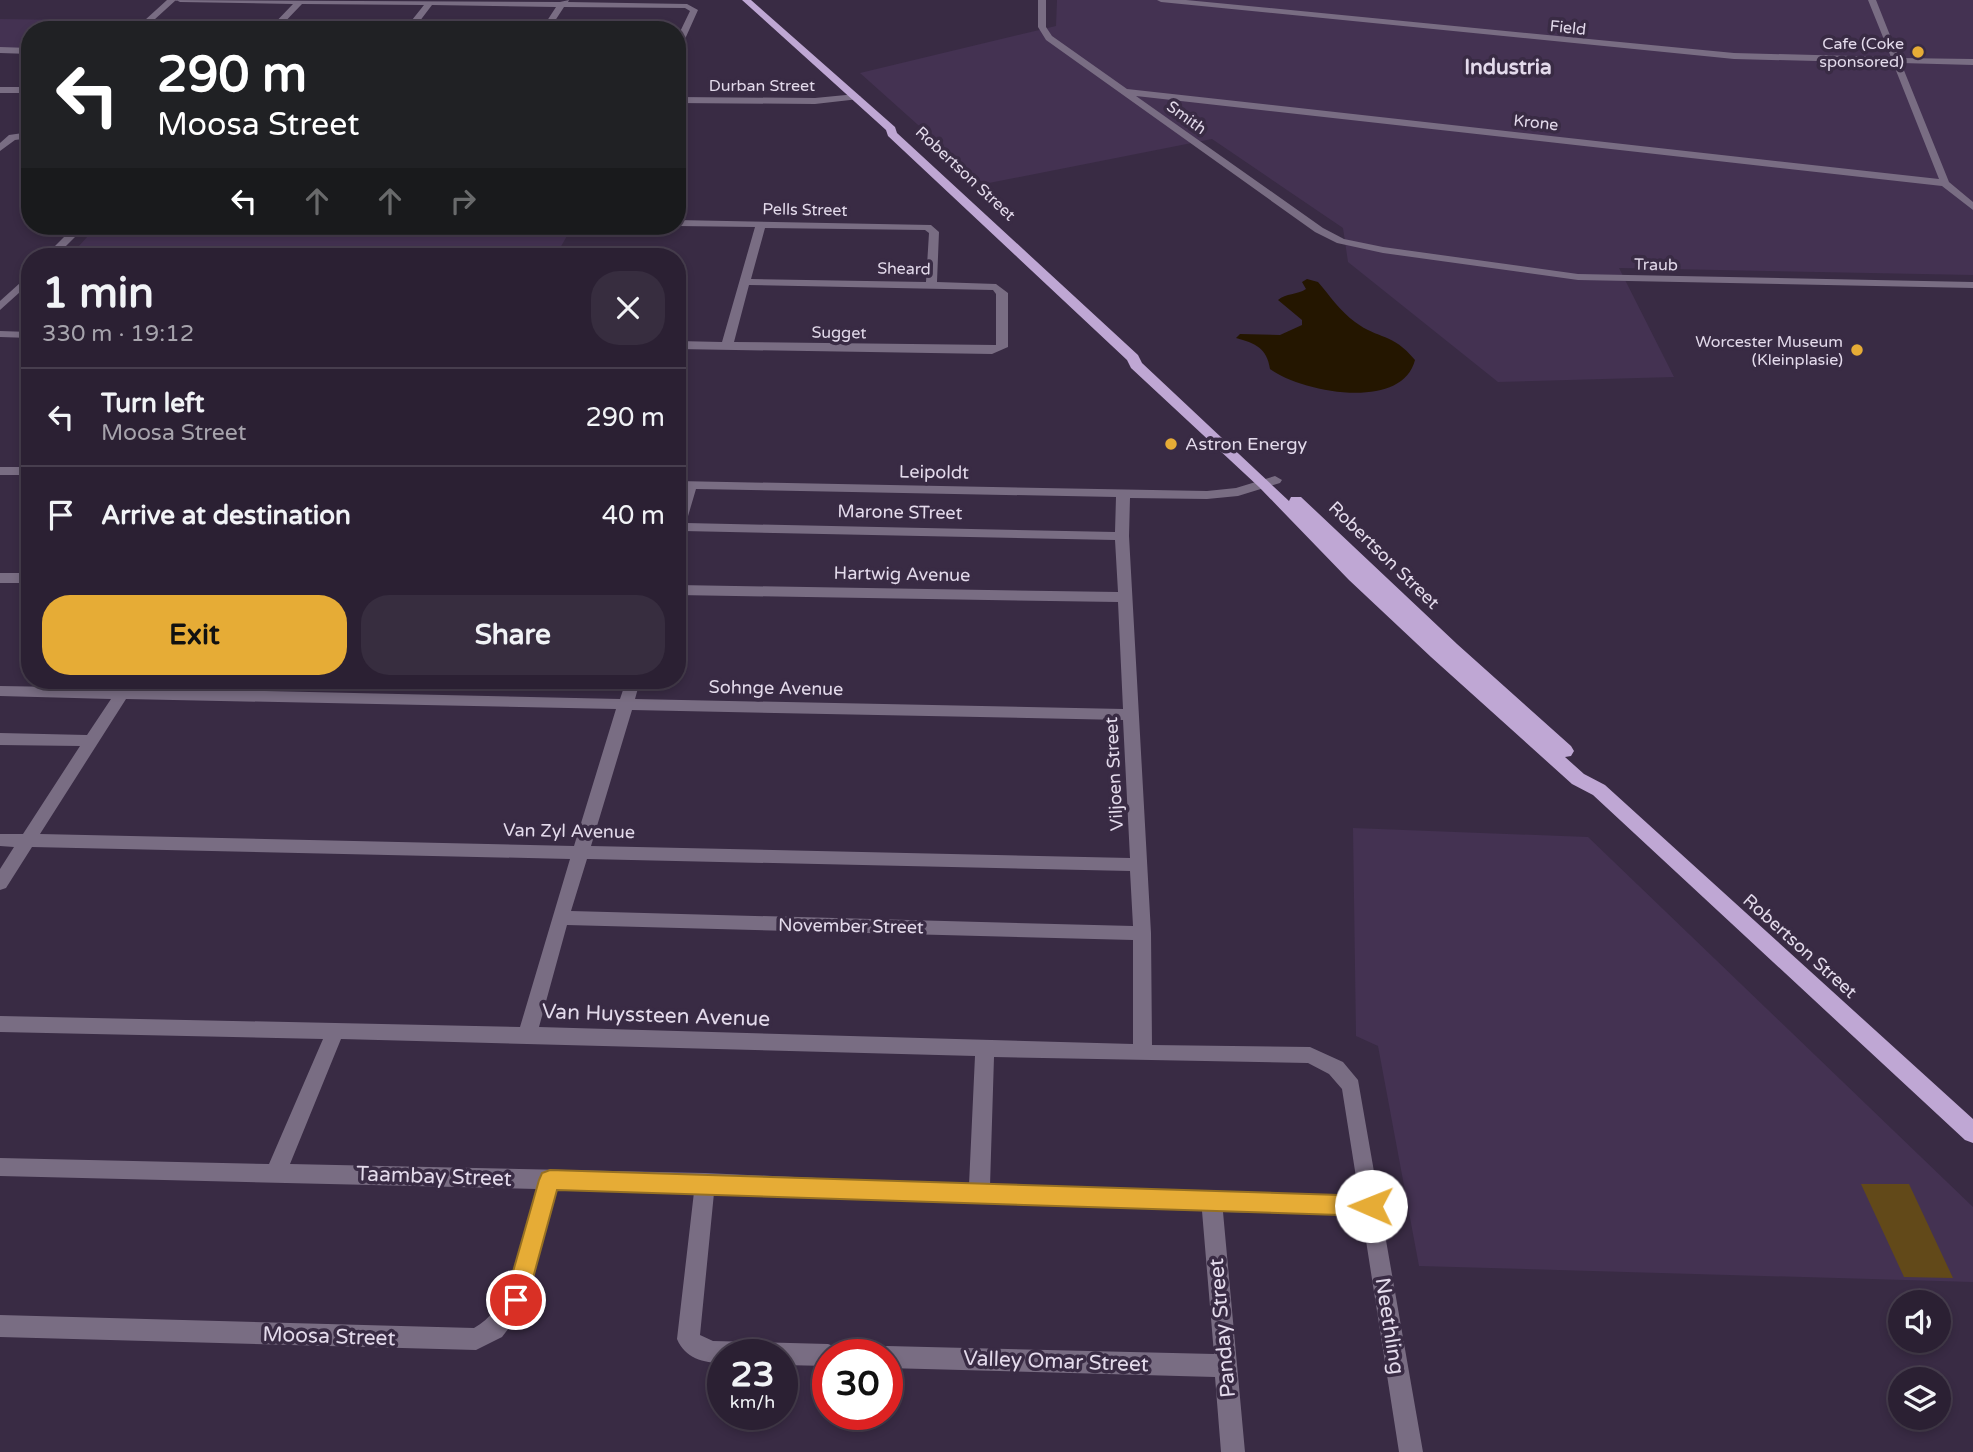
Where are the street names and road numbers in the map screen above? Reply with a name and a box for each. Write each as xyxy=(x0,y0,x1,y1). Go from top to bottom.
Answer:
street label: Field xyxy=(1549,16,1587,40)
street label: Durban Street xyxy=(709,76,815,96)
street label: Smith xyxy=(1163,97,1210,139)
street label: Krone xyxy=(1512,111,1559,135)
street label: Robertson Street xyxy=(911,122,1020,225)
street label: Pells Street xyxy=(762,199,848,221)
street label: Traub xyxy=(1634,255,1678,275)
street label: Sheard xyxy=(877,259,931,279)
street label: Sugget xyxy=(811,323,867,343)
street label: Leipoldt xyxy=(899,460,969,484)
street label: Robertson Street xyxy=(1324,496,1444,614)
street label: Marone STreet xyxy=(837,500,963,524)
street label: Hartwig Avenue xyxy=(834,562,970,586)
street label: Sohnge Avenue xyxy=(709,676,843,700)
street label: Viljoen Street xyxy=(1100,716,1128,832)
street label: Van Zyl Avenue xyxy=(503,819,635,843)
street label: Robertson Street xyxy=(1738,889,1862,1003)
street label: November Street xyxy=(778,914,924,938)
street label: Van Huyssteen Avenue xyxy=(541,999,771,1032)
street label: Taambay Street xyxy=(356,1161,512,1192)
street label: Panday Street xyxy=(1204,1257,1241,1399)
street label: Neethling xyxy=(1370,1276,1409,1376)
street label: Moosa Street xyxy=(262,1322,396,1351)
street label: Valley Omar Street xyxy=(963,1346,1149,1377)

